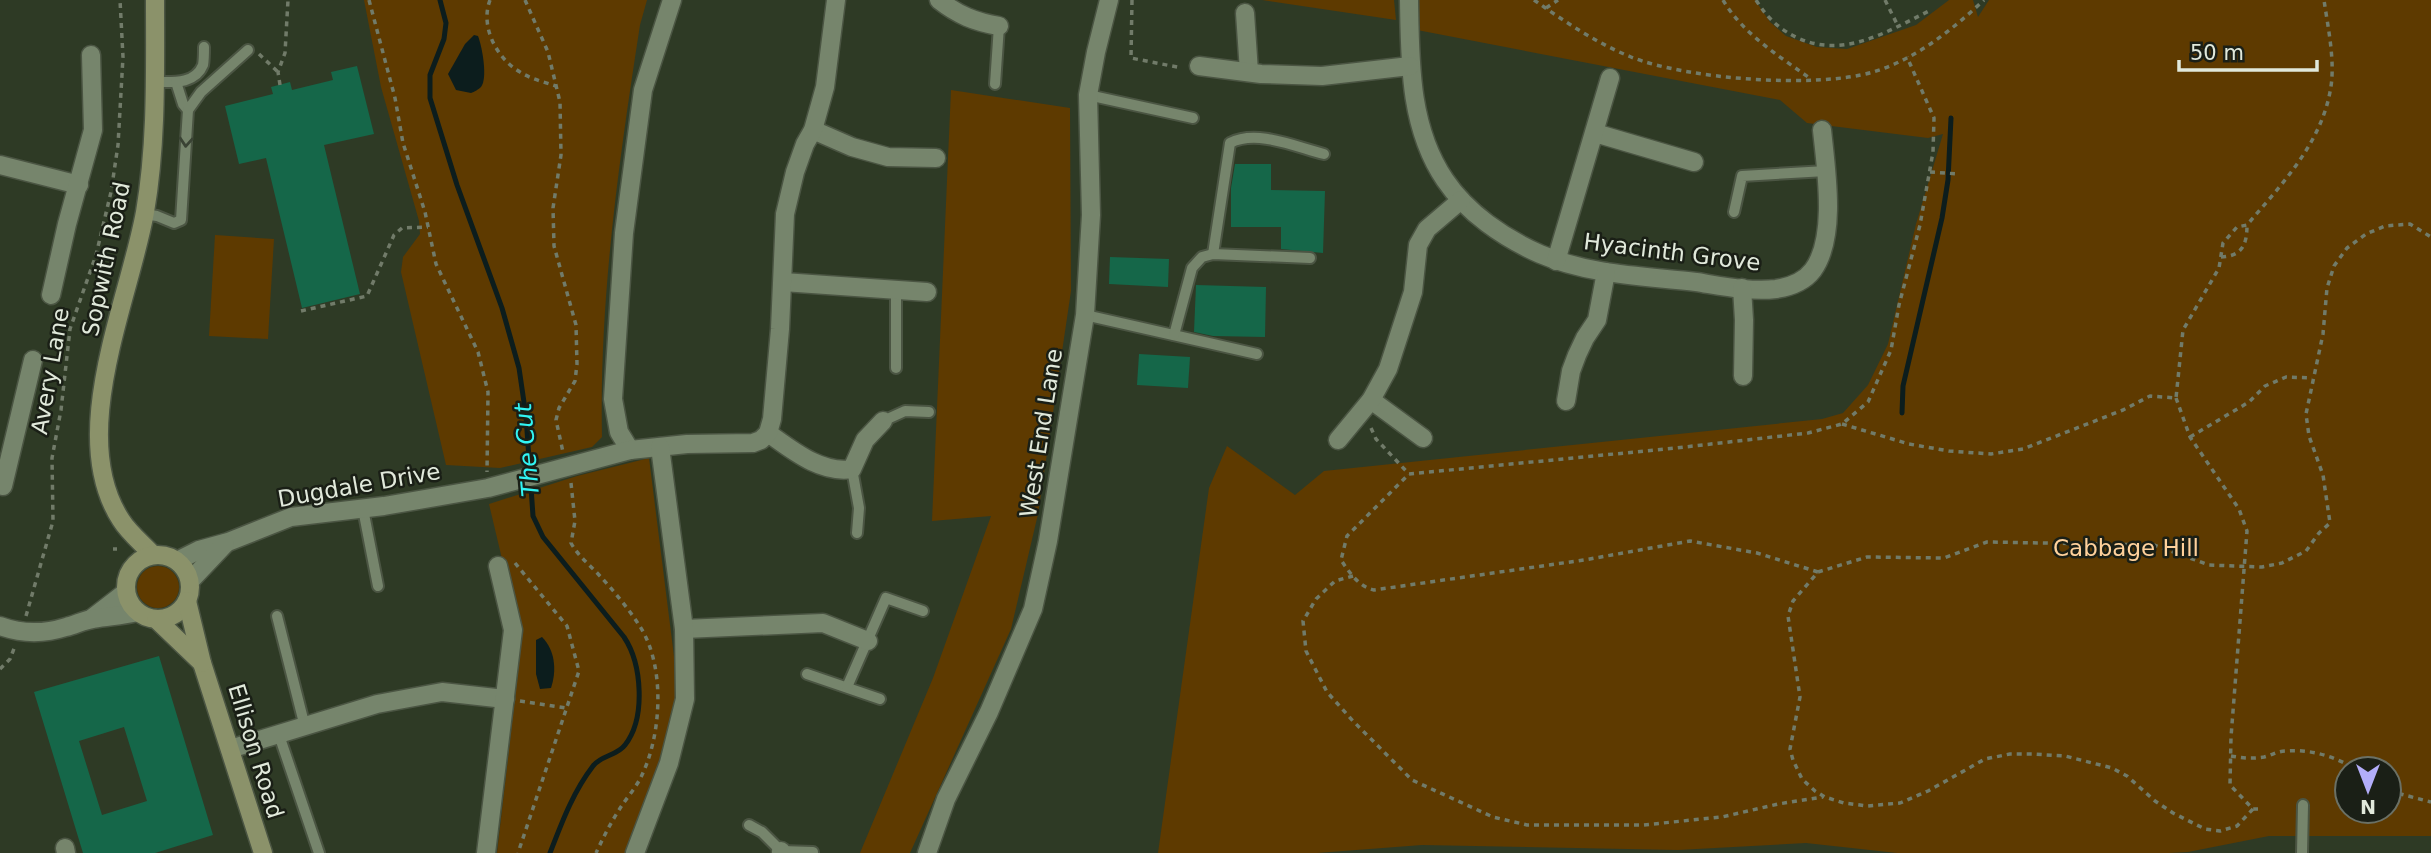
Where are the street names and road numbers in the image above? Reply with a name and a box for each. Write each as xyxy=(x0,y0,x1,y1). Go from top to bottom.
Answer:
street label: Sopwith Road xyxy=(77,179,135,339)
street label: Hyacinth Grove xyxy=(1582,228,1762,276)
street label: Avery Lane xyxy=(26,306,74,436)
street label: West End Lane xyxy=(1015,347,1067,519)
street label: Dugdale Drive xyxy=(276,458,442,512)
street label: Ellison Road xyxy=(223,681,289,821)

